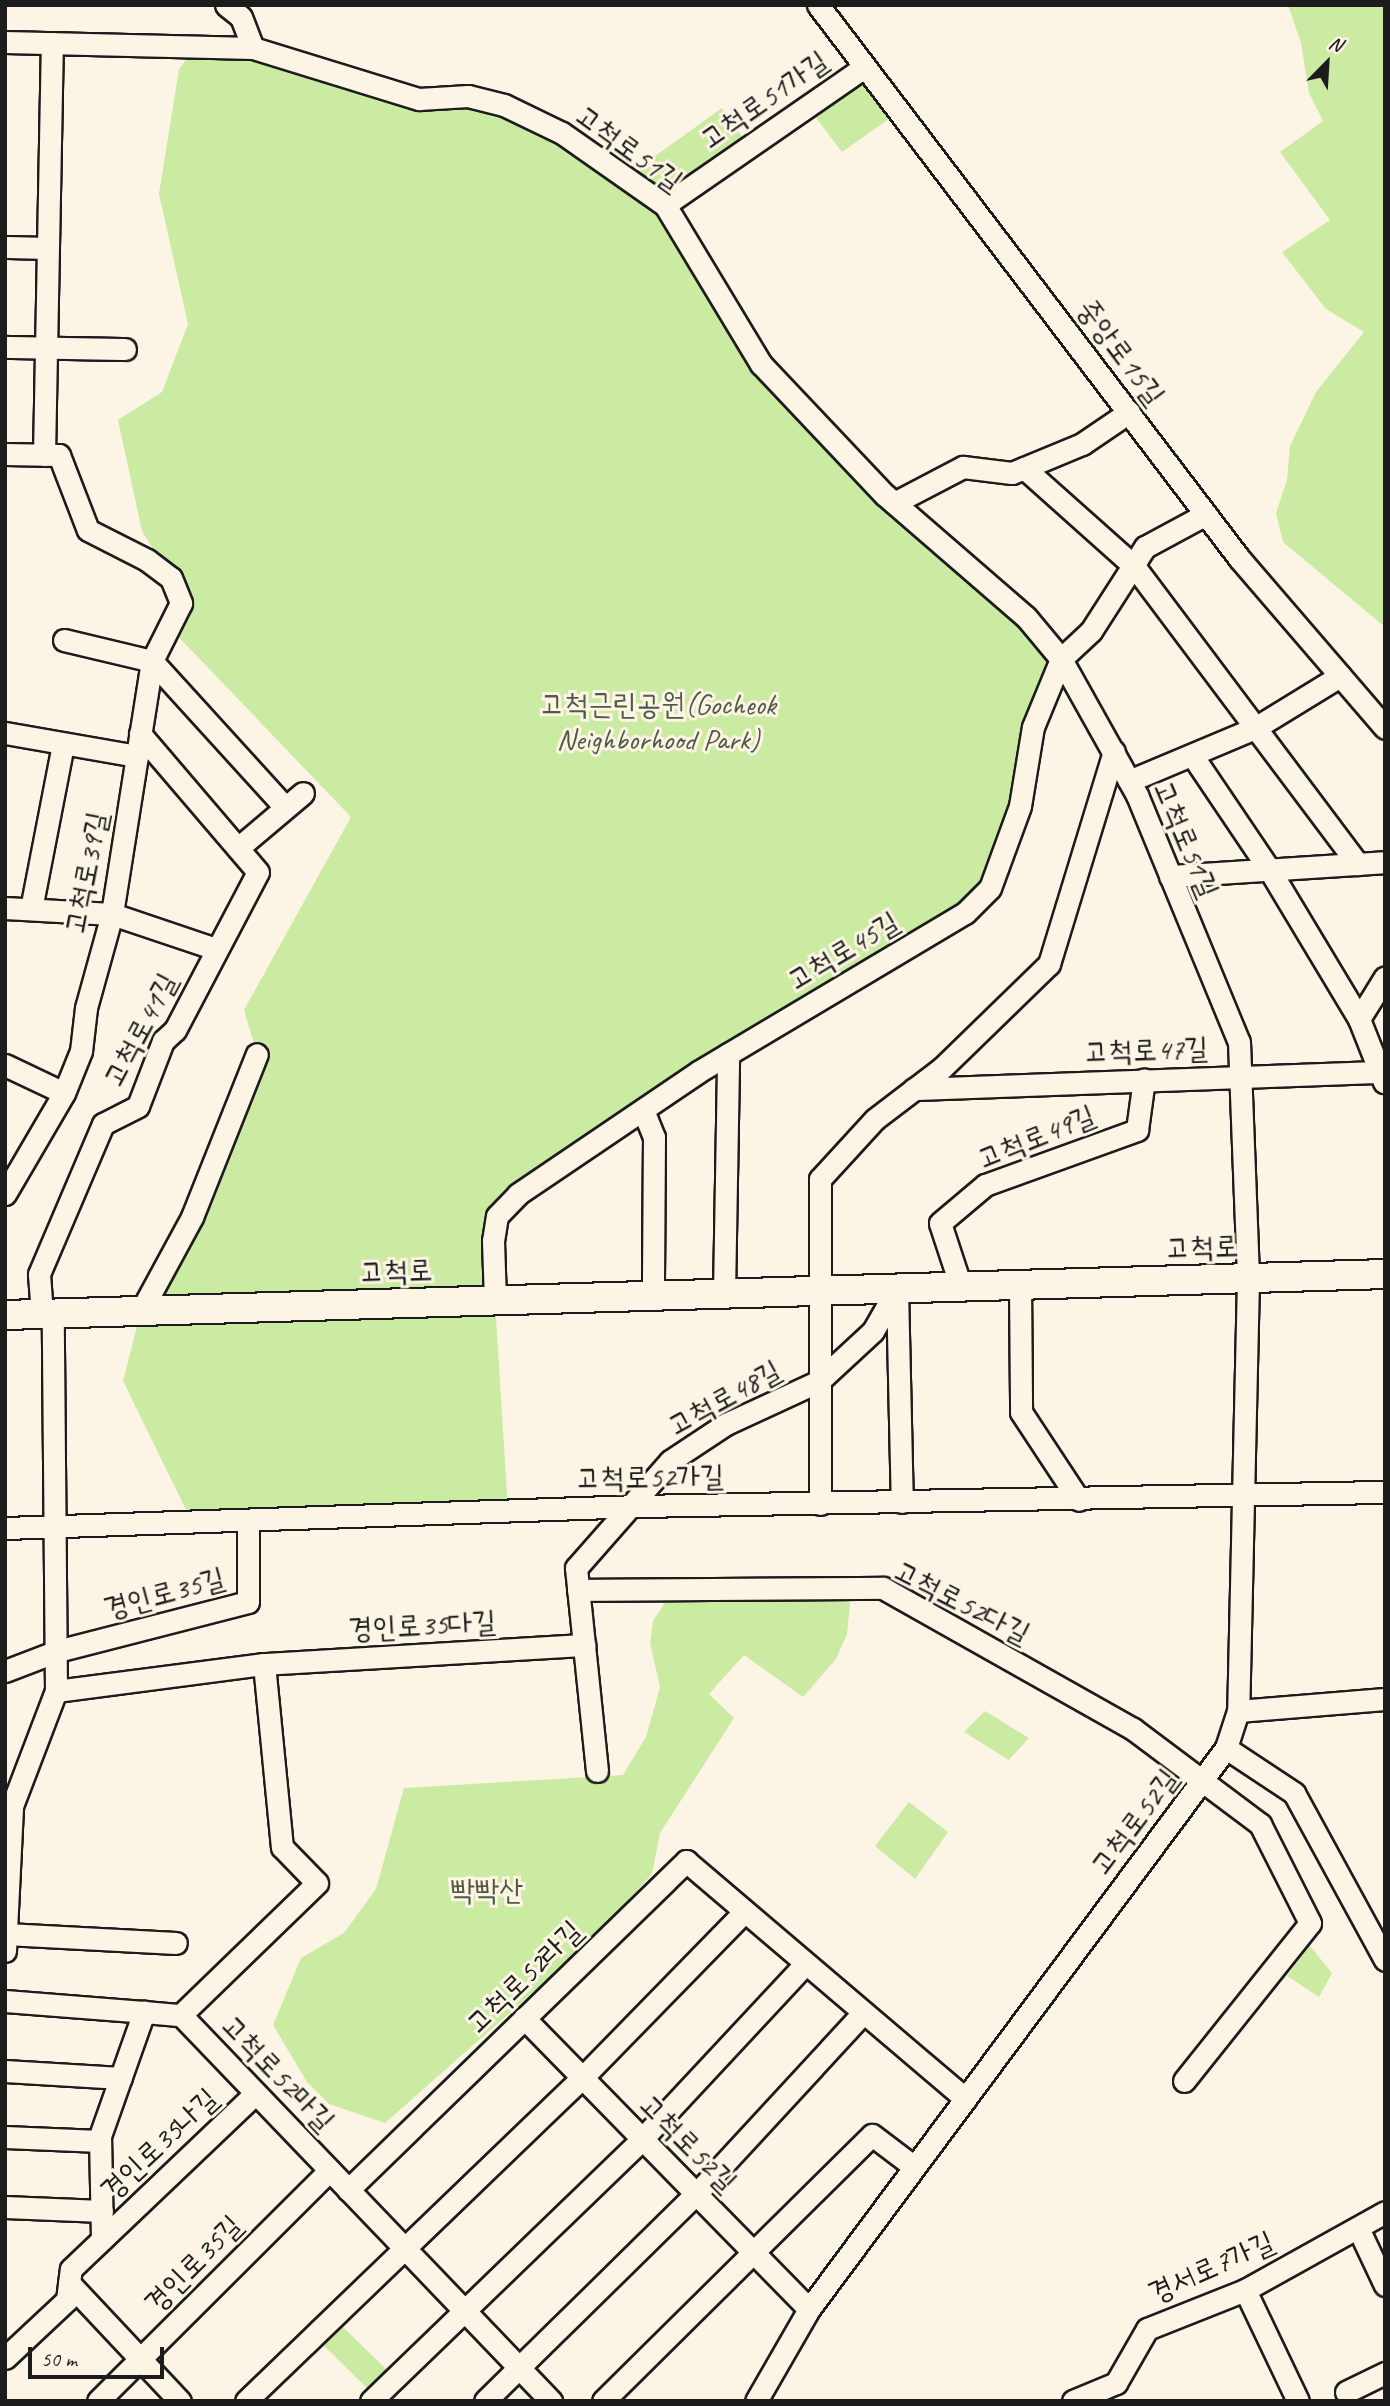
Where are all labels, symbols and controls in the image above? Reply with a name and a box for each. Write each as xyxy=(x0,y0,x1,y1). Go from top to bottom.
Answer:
north arrow xyxy=(1292,28,1362,98)
text: N xyxy=(1325,30,1346,57)
street label: 고척로51가길 xyxy=(693,43,835,157)
street label: 고척로51길 xyxy=(568,97,690,199)
street label: 중앙로15길 xyxy=(1069,292,1173,412)
park label: 고척근린공원(Gocheok Neighborhood Park) xyxy=(540,686,776,756)
street label: 고척로51길 xyxy=(1145,775,1227,903)
street label: 고척로39길 xyxy=(57,809,115,937)
street label: 고척로45길 xyxy=(781,904,905,998)
street label: 고척로41길 xyxy=(95,967,185,1093)
street label: 고척로47길 xyxy=(1084,1030,1208,1070)
street label: 고척로49길 xyxy=(972,1097,1100,1177)
street label: 고척로 xyxy=(1165,1228,1239,1266)
street label: 고척로 xyxy=(359,1252,433,1290)
street label: 고척로48길 xyxy=(661,1352,787,1444)
street label: 고척로52가길 xyxy=(576,1458,724,1496)
street label: 고척로52다길 xyxy=(888,1552,1036,1652)
street label: 경인로35길 xyxy=(100,1560,228,1626)
street label: 경인로35다길 xyxy=(347,1603,497,1647)
street label: 고척로52길 xyxy=(1082,1762,1186,1882)
park label: 빡빡산 xyxy=(451,1872,523,1908)
street label: 고척로52라길 xyxy=(458,1913,590,2041)
street label: 고척로52마길 xyxy=(214,2007,342,2139)
street label: 경인로35나길 xyxy=(93,2080,225,2208)
street label: 고척로52길 xyxy=(632,2087,744,2199)
street label: 경인로35길 xyxy=(137,2208,249,2320)
street label: 경서로7가길 xyxy=(1142,2223,1280,2311)
scale bar xyxy=(32,2332,168,2376)
text: 50 m xyxy=(41,2346,77,2372)

